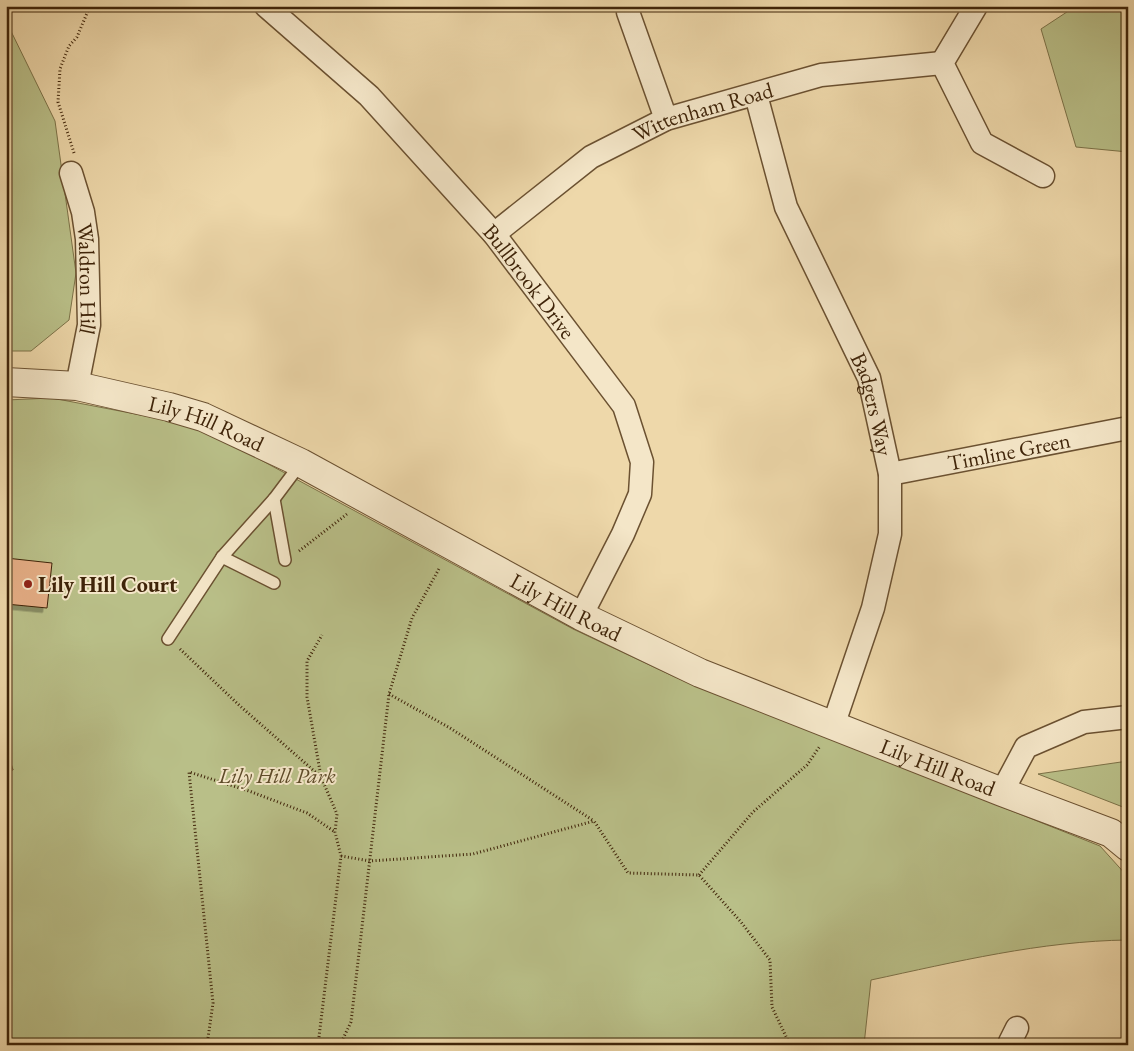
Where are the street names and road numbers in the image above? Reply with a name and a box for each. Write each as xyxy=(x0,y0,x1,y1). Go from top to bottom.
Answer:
street label: Wittenham Road xyxy=(627,75,777,148)
street label: Bullbrook Drive xyxy=(477,217,583,345)
street label: Waldron Hill xyxy=(70,221,103,337)
street label: Badgers Way xyxy=(844,347,900,459)
street label: Lily Hill Road xyxy=(146,388,270,459)
street label: Timline Green xyxy=(945,425,1073,477)
street label: Lily Hill Road xyxy=(505,566,627,648)
street label: Lily Hill Road xyxy=(876,731,1001,803)

